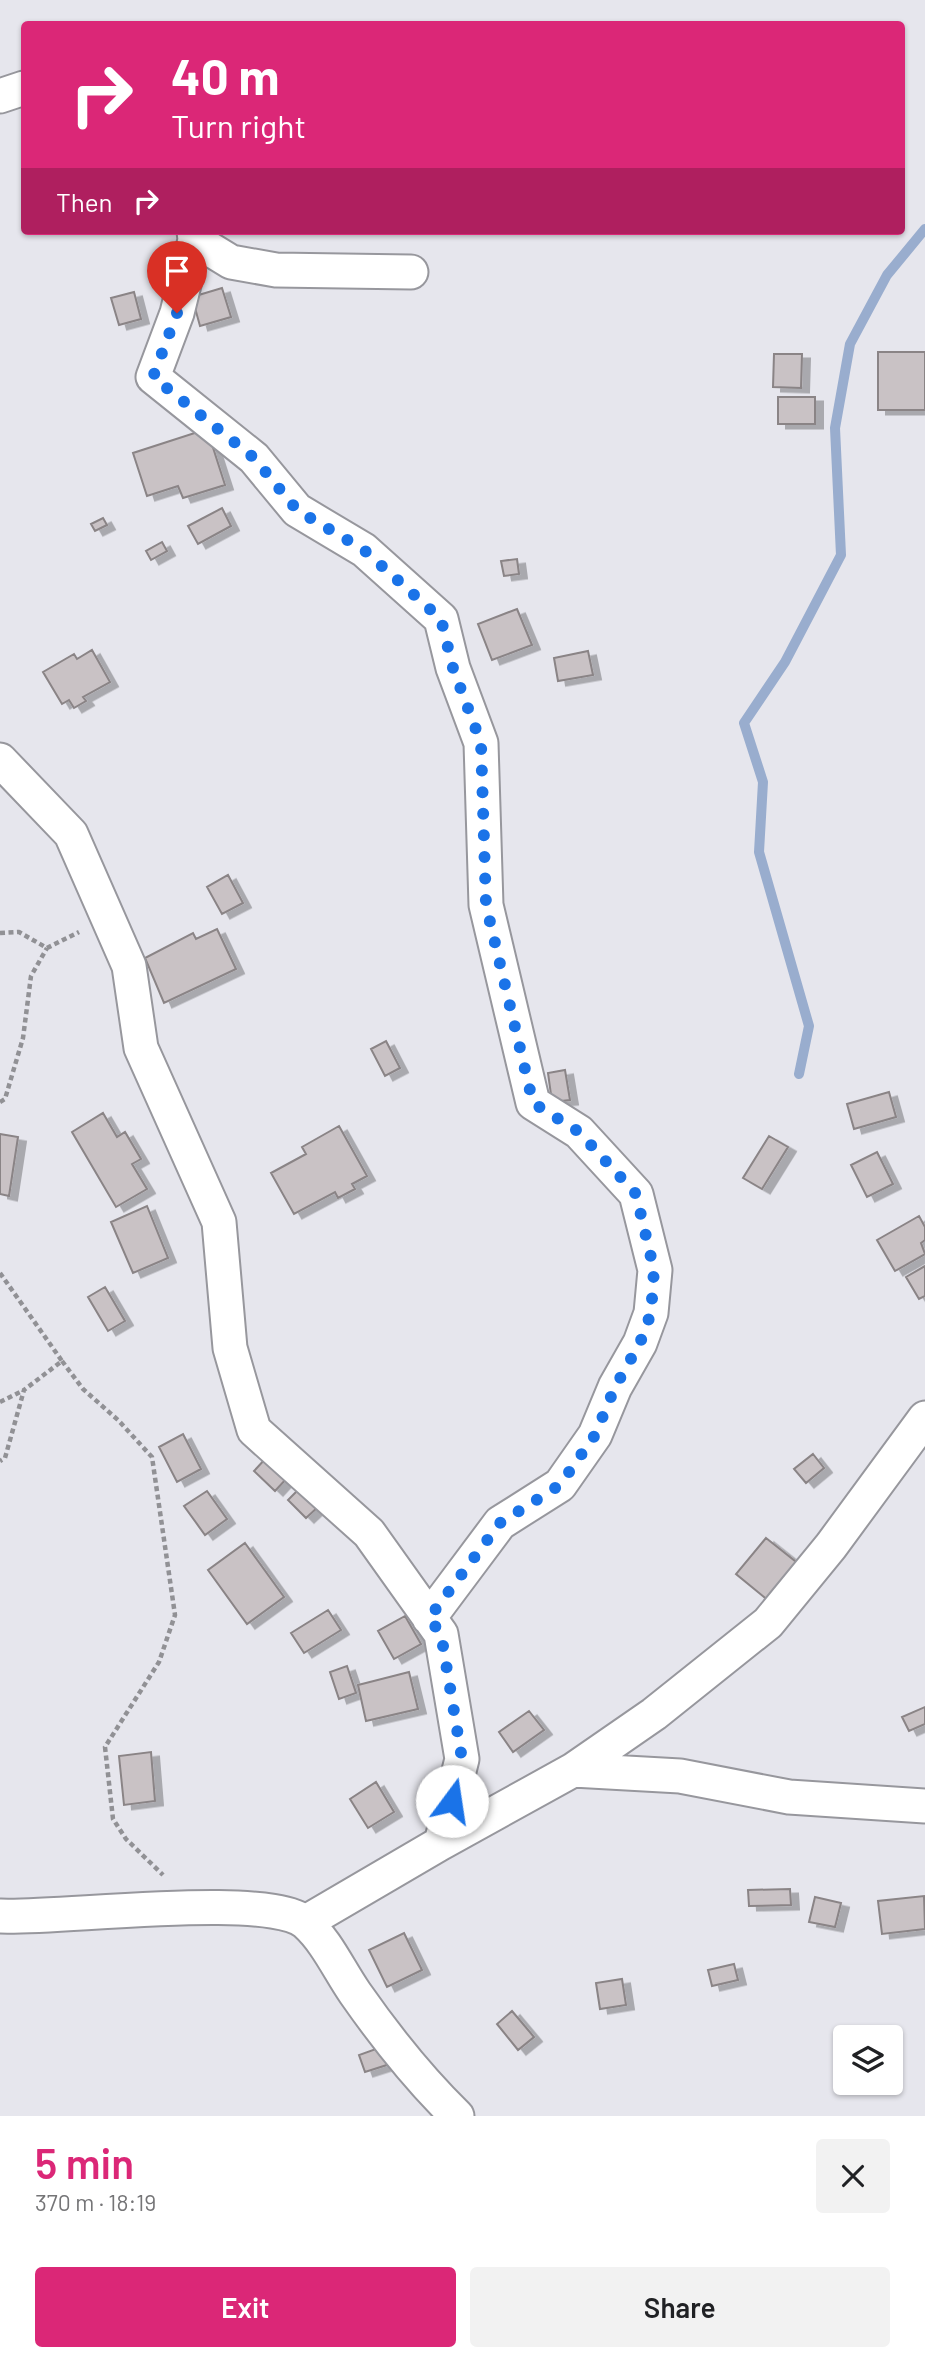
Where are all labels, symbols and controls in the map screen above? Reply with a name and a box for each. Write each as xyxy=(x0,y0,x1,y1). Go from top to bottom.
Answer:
text: 40 m xyxy=(171,46,279,105)
icon: right xyxy=(56,49,147,140)
text: Turn right xyxy=(171,106,306,144)
icon: right xyxy=(127,182,165,220)
text: Then xyxy=(56,186,113,217)
pin xyxy=(147,241,207,313)
icon: arrive xyxy=(158,252,196,290)
position arrow xyxy=(415,1764,489,1838)
map controls xyxy=(833,2025,903,2095)
button: layers xyxy=(833,2025,903,2095)
text: 5 min xyxy=(35,2137,134,2187)
button: close xyxy=(816,2139,890,2213)
text: 370 m · 18:19 xyxy=(35,2188,156,2216)
button: Exit xyxy=(35,2267,456,2347)
button: Share xyxy=(470,2267,890,2347)

